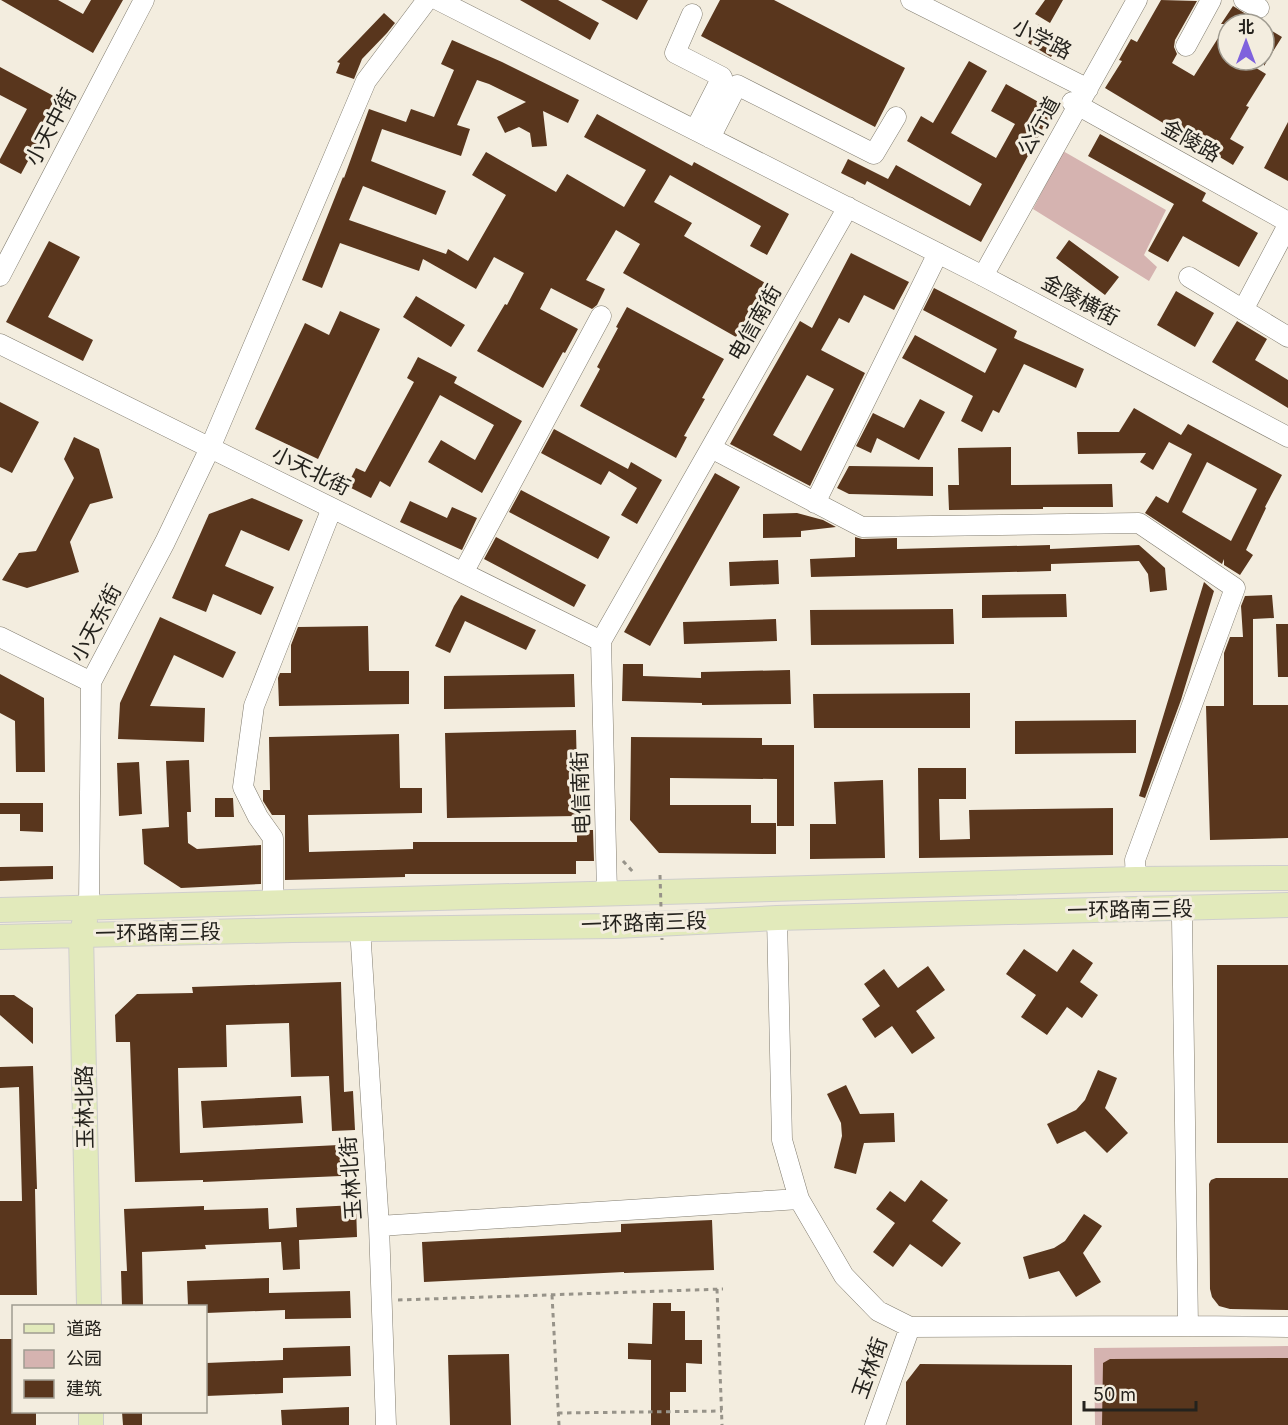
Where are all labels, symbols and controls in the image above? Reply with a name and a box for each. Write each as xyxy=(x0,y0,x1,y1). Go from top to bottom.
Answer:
north arrow xyxy=(1216,12,1276,72)
street label: 小学路 xyxy=(1008,13,1076,64)
text: 北 xyxy=(1238,17,1254,37)
street label: 小天中街 xyxy=(20,84,81,170)
street label: 公行道 xyxy=(1012,92,1065,159)
street label: 金陵路 xyxy=(1158,114,1225,167)
street label: 金陵横街 xyxy=(1037,269,1123,330)
street label: 电信南街 xyxy=(723,280,786,365)
street label: 小天北街 xyxy=(268,441,354,500)
street label: 小天东街 xyxy=(65,580,126,666)
street label: 电信南街 xyxy=(567,751,594,835)
street label: 一环路南三段 xyxy=(1067,896,1193,923)
street label: 一环路南三段 xyxy=(581,908,707,937)
street label: 一环路南三段 xyxy=(95,919,221,946)
street label: 玉林北路 xyxy=(71,1065,98,1149)
street label: 玉林北街 xyxy=(335,1135,366,1221)
legend xyxy=(12,1305,207,1413)
text: 道路 xyxy=(66,1318,102,1339)
street label: 玉林街 xyxy=(847,1334,892,1402)
text: 公园 xyxy=(66,1348,102,1369)
scale bar xyxy=(1084,1374,1196,1412)
text: 建筑 xyxy=(66,1378,102,1399)
text: 50 m xyxy=(1093,1384,1136,1405)

